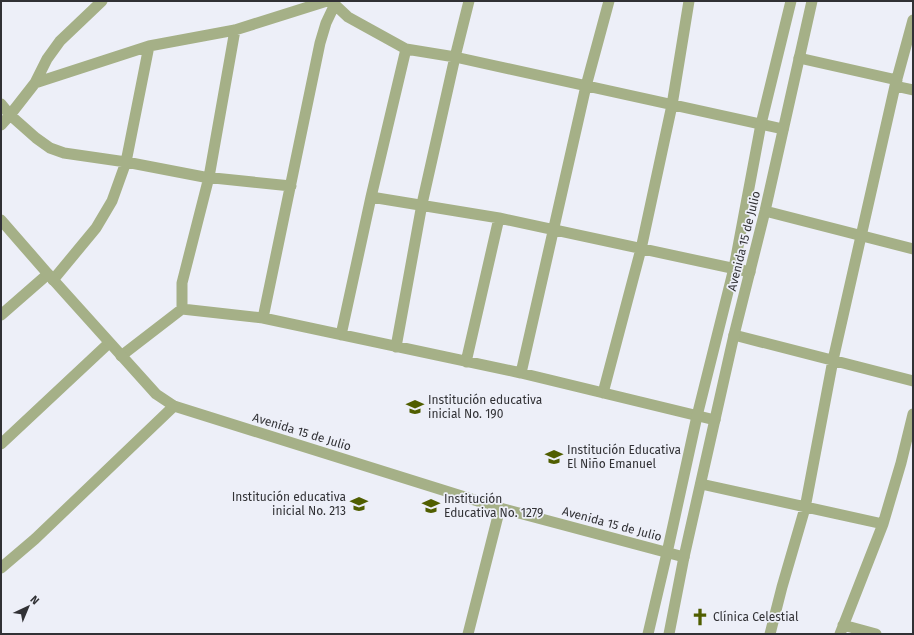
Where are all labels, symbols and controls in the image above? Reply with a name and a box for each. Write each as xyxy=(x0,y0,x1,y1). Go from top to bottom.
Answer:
street label: Avenida 15 de Julio xyxy=(725,190,763,292)
place label: Institución educativa inicial No. 190 xyxy=(428,393,542,421)
school or university icon: Institución educativa inicial No. 190 xyxy=(405,397,425,417)
street label: Avenida 15 de Julio xyxy=(251,410,353,454)
place label: Institución Educativa El Niño Emanuel xyxy=(567,443,681,471)
school or university icon: Institución Educativa El Niño Emanuel xyxy=(544,447,564,467)
place label: Institución educativa inicial No. 213 xyxy=(232,490,346,518)
place label: Institución Educativa No. 1279 xyxy=(444,492,543,520)
school or university icon: Institución educativa inicial No. 213 xyxy=(349,494,369,514)
school or university icon: Institución Educativa No. 1279 xyxy=(421,496,441,516)
street label: Avenida 15 de Julio xyxy=(561,504,663,544)
north arrow xyxy=(8,587,48,627)
text: N xyxy=(27,593,42,607)
church icon: Clínica Celestial xyxy=(690,607,710,627)
place label: Clínica Celestial xyxy=(713,610,799,624)

